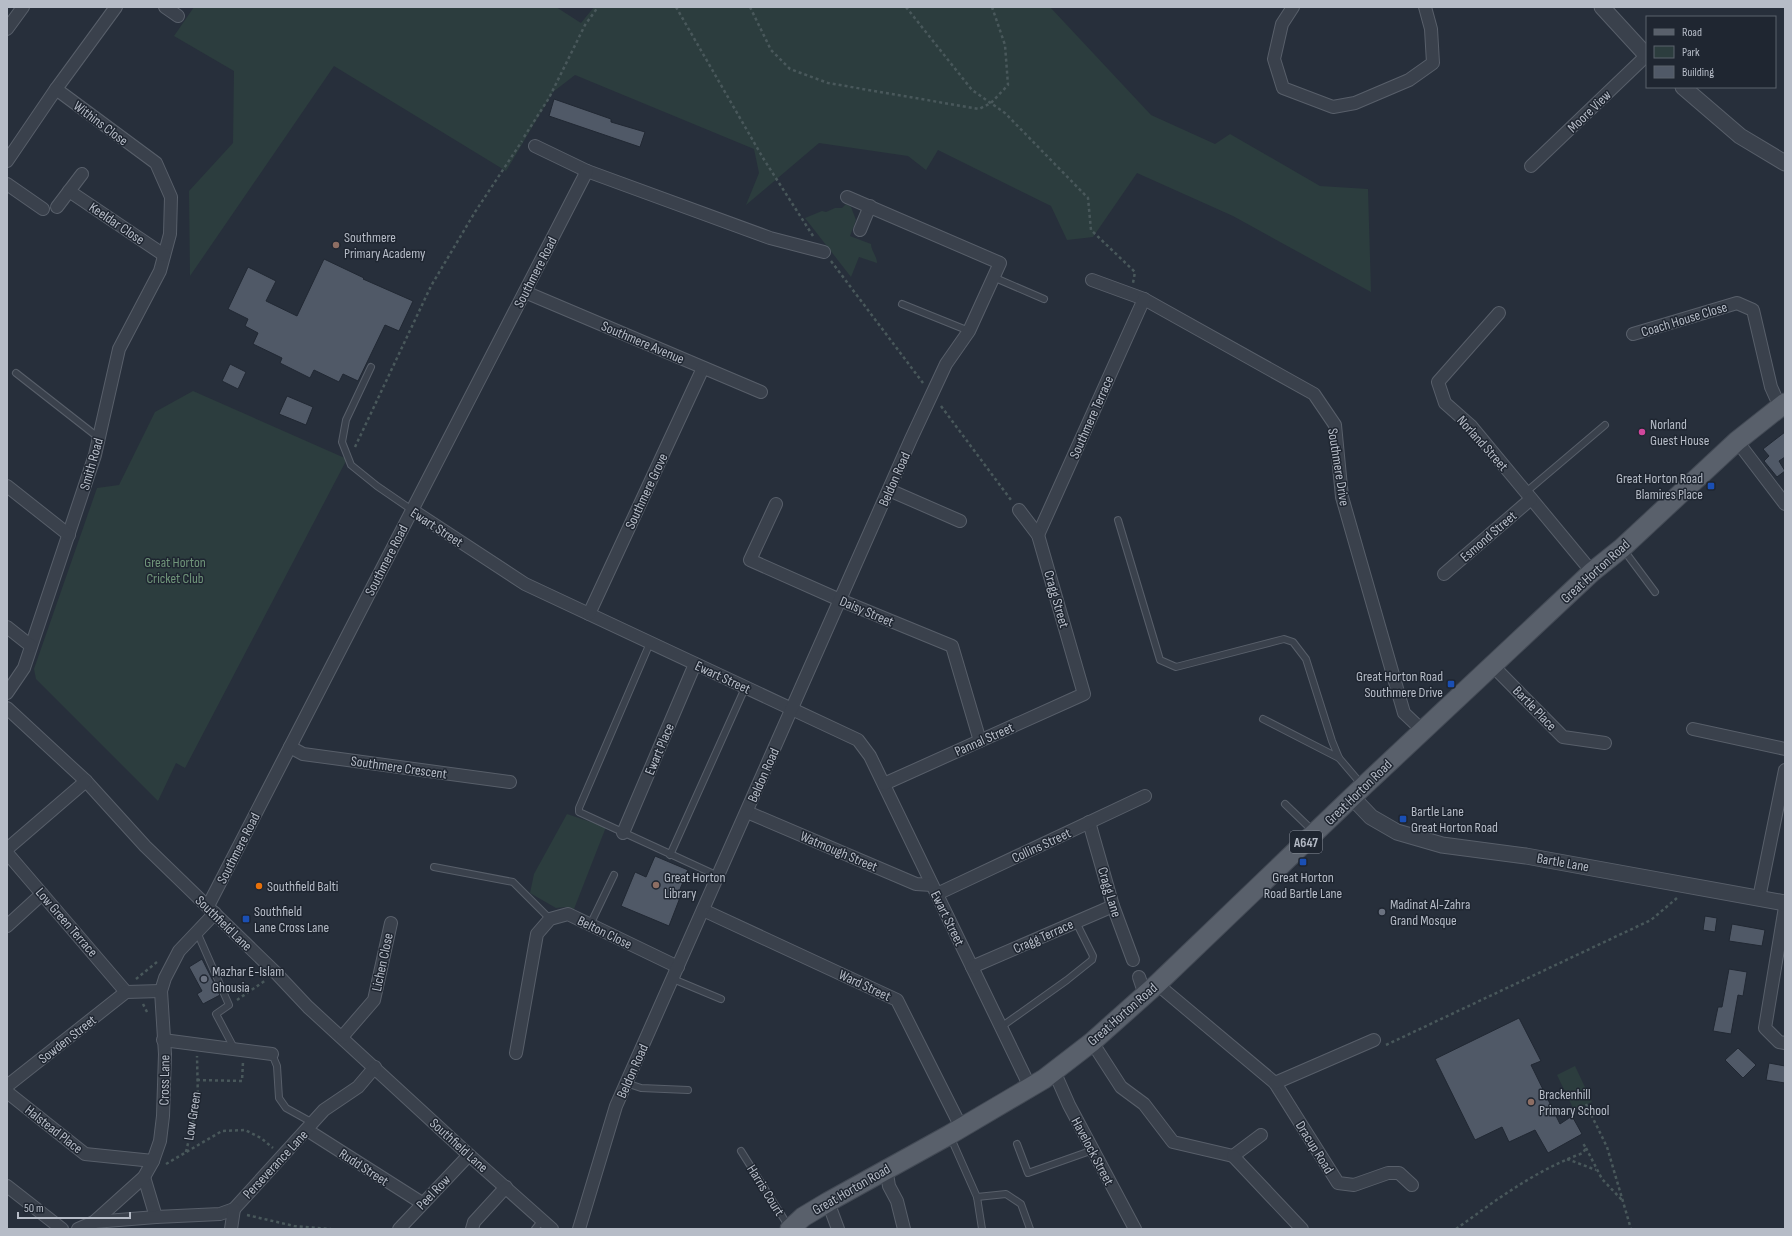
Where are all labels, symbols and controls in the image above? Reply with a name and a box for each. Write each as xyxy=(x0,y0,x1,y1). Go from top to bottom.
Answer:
legend xyxy=(1646,16,1776,88)
text: Road xyxy=(1682,25,1702,40)
text: Park xyxy=(1682,45,1700,60)
text: Building xyxy=(1682,65,1714,80)
street label: Moore View xyxy=(1564,86,1615,136)
street label: Withins Close xyxy=(70,97,131,149)
street label: Keeldar Close xyxy=(86,199,148,248)
place label: Southmere Primary Academy xyxy=(344,229,426,262)
street label: Southmere Road xyxy=(510,234,561,311)
marker: Southmere Primary Academy xyxy=(331,240,341,250)
street label: Coach House Close xyxy=(1639,298,1729,341)
street label: Southmere Avenue xyxy=(599,317,687,368)
street label: Southmere Terrace xyxy=(1066,373,1117,461)
street label: Norland Street xyxy=(1453,412,1512,474)
place label: Norland Guest House xyxy=(1650,416,1709,449)
street label: Southmere Drive xyxy=(1324,427,1353,507)
marker: Norland Guest House xyxy=(1637,427,1647,437)
street label: Smith Road xyxy=(76,436,107,492)
street label: Beldon Road xyxy=(875,449,914,509)
street label: Southmere Grove xyxy=(622,451,671,532)
place label: Great Horton Road Blamires Place xyxy=(1616,470,1703,503)
marker: Great Horton Road Blamires Place xyxy=(1706,481,1716,491)
street label: Ewart Street xyxy=(407,504,466,551)
street label: Esmond Street xyxy=(1457,507,1520,565)
street label: Southmere Road xyxy=(361,522,412,599)
street label: Great Horton Road xyxy=(1557,536,1633,607)
park label: Great Horton Cricket Club xyxy=(144,554,206,587)
street label: Cragg Street xyxy=(1040,569,1073,630)
street label: Daisy Street xyxy=(837,593,896,630)
street label: Ewart Street xyxy=(692,657,753,698)
place label: Great Horton Road Southmere Drive xyxy=(1356,668,1443,701)
marker: Great Horton Road Southmere Drive xyxy=(1446,679,1456,689)
street label: Bartle Place xyxy=(1509,682,1560,734)
street label: Pannal Street xyxy=(952,719,1016,760)
street label: Ewart Place xyxy=(641,721,678,778)
street label: Beldon Road xyxy=(744,745,783,805)
street label: Southmere Crescent xyxy=(350,752,448,783)
street label: Great Horton Road xyxy=(1321,756,1396,829)
place label: Bartle Lane Great Horton Road xyxy=(1411,803,1498,836)
street label: Southmere Road xyxy=(213,810,264,887)
marker: Bartle Lane Great Horton Road xyxy=(1398,814,1408,824)
street label: Collins Street xyxy=(1009,824,1074,867)
street label: Watmough Street xyxy=(798,828,880,875)
road number: A647 xyxy=(1290,831,1322,853)
street label: Bartle Lane xyxy=(1535,850,1590,875)
marker: Great Horton Road Bartle Lane xyxy=(1298,857,1308,867)
street label: Cragg Lane xyxy=(1094,865,1125,919)
place label: Great Horton Library xyxy=(664,869,725,902)
place label: Great Horton Road Bartle Lane xyxy=(1264,869,1342,902)
place label: Southfield Balti xyxy=(267,878,338,895)
marker: Great Horton Library xyxy=(651,880,661,890)
marker: Southfield Balti xyxy=(254,881,264,891)
street label: Low Green Terrace xyxy=(32,884,101,960)
street label: Ewart Street xyxy=(927,888,968,948)
street label: Southfield Lane xyxy=(192,892,256,955)
place label: Madinat Al-Zahra Grand Mosque xyxy=(1390,896,1470,929)
place label: Southfield Lane Cross Lane xyxy=(254,903,329,936)
marker: Madinat Al-Zahra Grand Mosque xyxy=(1377,907,1387,917)
street label: Belton Close xyxy=(575,912,635,953)
marker: Southfield Lane Cross Lane xyxy=(241,914,251,924)
street label: Cragg Terrace xyxy=(1010,916,1076,957)
street label: Lichen Close xyxy=(368,931,397,993)
place label: Mazhar E-Islam Ghousia xyxy=(212,963,284,996)
street label: Ward Street xyxy=(836,966,894,1005)
marker: Mazhar E-Islam Ghousia xyxy=(199,974,209,984)
street label: Great Horton Road xyxy=(1084,979,1161,1049)
street label: Sowden Street xyxy=(35,1012,100,1067)
street label: Beldon Road xyxy=(613,1041,652,1101)
street label: Cross Lane xyxy=(156,1055,173,1105)
place label: Brackenhill Primary School xyxy=(1539,1086,1609,1119)
street label: Low Green xyxy=(180,1091,205,1142)
marker: Brackenhill Primary School xyxy=(1526,1097,1536,1107)
street label: Halstead Place xyxy=(21,1102,86,1157)
street label: Havelock Street xyxy=(1068,1114,1118,1188)
street label: Southfield Lane xyxy=(426,1115,491,1176)
street label: Dracup Road xyxy=(1292,1118,1337,1177)
street label: Perseverance Lane xyxy=(239,1127,311,1202)
street label: Rudd Street xyxy=(336,1145,392,1190)
street label: Great Horton Road xyxy=(809,1160,893,1219)
street label: Harris Court xyxy=(743,1162,788,1219)
street label: Peel Row xyxy=(413,1171,454,1213)
scale bar xyxy=(18,1194,130,1220)
text: 50 m xyxy=(24,1201,44,1216)

